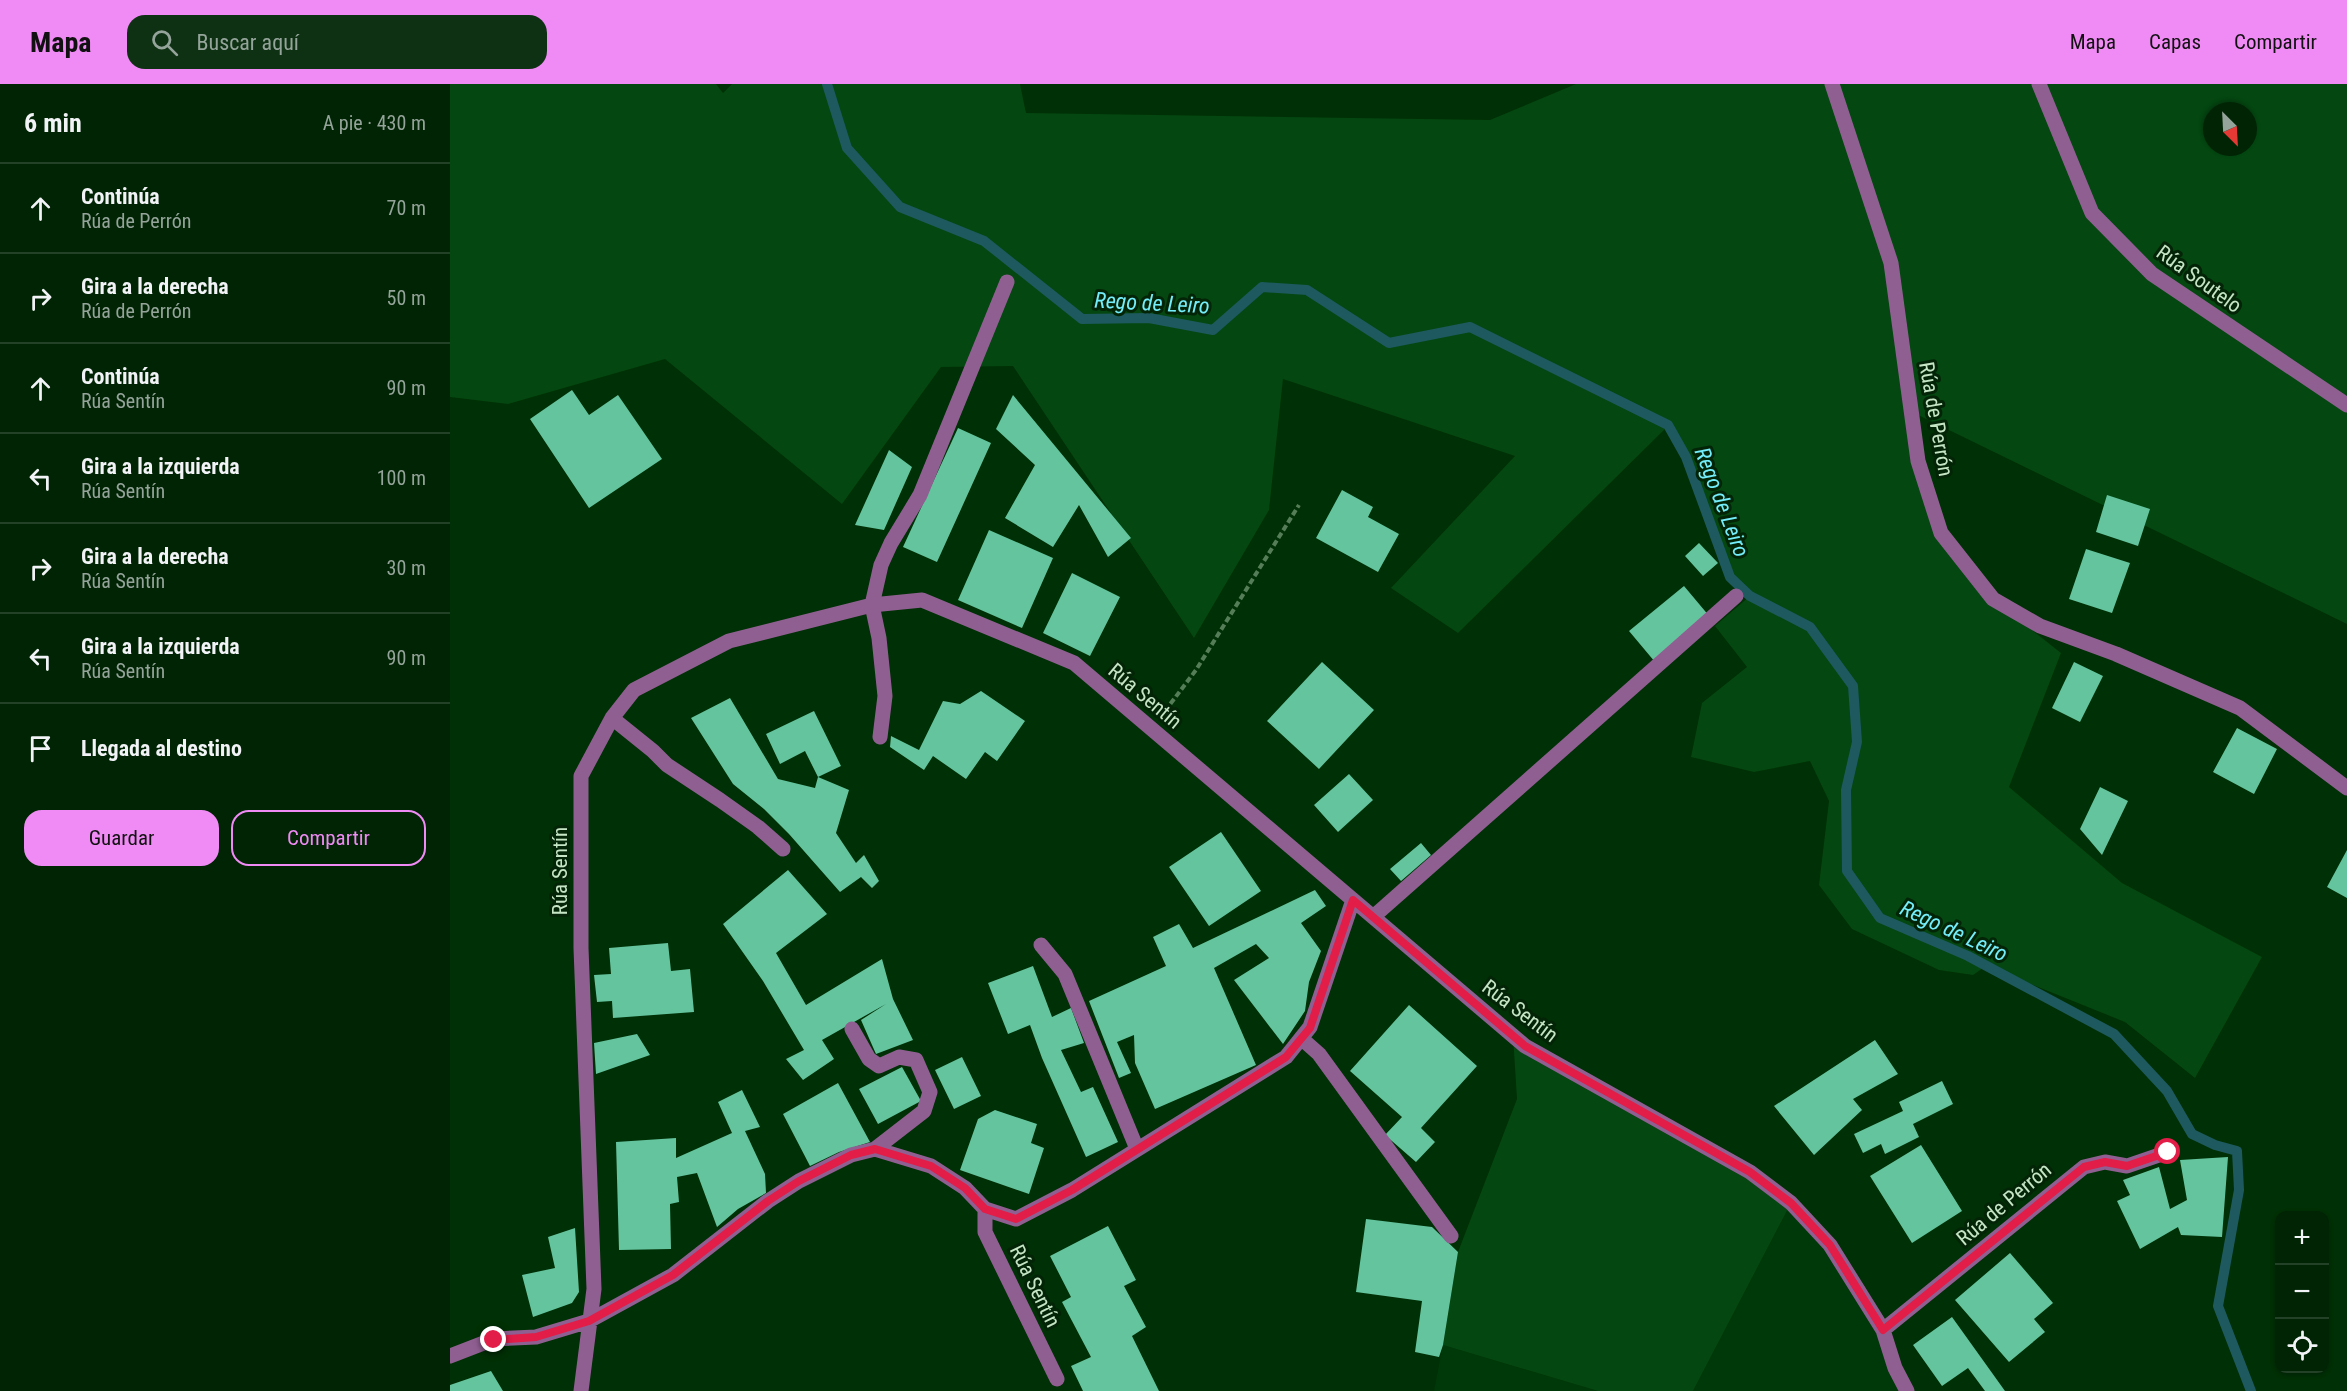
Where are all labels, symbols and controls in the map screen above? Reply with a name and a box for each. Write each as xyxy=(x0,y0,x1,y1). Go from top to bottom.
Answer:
search box xyxy=(127,15,547,69)
text: Mapa xyxy=(30,26,91,59)
icon: search xyxy=(148,26,181,59)
text: Buscar aquí xyxy=(196,30,299,55)
text: Mapa xyxy=(2070,30,2116,54)
text: Capas xyxy=(2149,30,2201,54)
text: Compartir xyxy=(2234,30,2317,54)
north arrow xyxy=(2203,102,2257,156)
text: 6 min xyxy=(24,108,82,138)
text: A pie · 430 m xyxy=(323,111,426,135)
text: Continúa xyxy=(81,184,160,209)
icon: ahead xyxy=(24,192,57,225)
text: 70 m xyxy=(387,196,426,220)
text: Rúa de Perrón xyxy=(81,209,191,233)
street label: Rúa Soutelo xyxy=(2152,240,2246,318)
text: Gira a la derecha xyxy=(81,274,229,299)
icon: right xyxy=(24,282,57,315)
text: 50 m xyxy=(387,286,426,310)
water label: Rego de Leiro xyxy=(1094,288,1210,318)
text: Rúa de Perrón xyxy=(81,299,191,323)
street label: Rúa de Perrón xyxy=(1914,360,1958,478)
text: Continúa xyxy=(81,364,160,389)
icon: ahead xyxy=(24,372,57,405)
text: 90 m xyxy=(387,376,426,400)
text: Rúa Sentín xyxy=(81,389,165,413)
water label: Rego de Leiro xyxy=(1690,444,1754,560)
text: Gira a la izquierda xyxy=(81,454,240,479)
icon: left xyxy=(24,462,57,495)
text: 100 m xyxy=(377,466,426,490)
text: Rúa Sentín xyxy=(81,479,165,503)
text: Gira a la derecha xyxy=(81,544,229,569)
icon: right xyxy=(24,552,57,585)
text: 30 m xyxy=(387,556,426,580)
text: Rúa Sentín xyxy=(81,569,165,593)
text: Gira a la izquierda xyxy=(81,634,240,659)
icon: left xyxy=(24,642,57,675)
text: 90 m xyxy=(387,646,426,670)
street label: Rúa Sentín xyxy=(1103,658,1187,734)
text: Rúa Sentín xyxy=(81,659,165,683)
icon: arrive xyxy=(24,732,57,765)
text: Llegada al destino xyxy=(81,736,242,761)
button: Guardar xyxy=(24,810,219,866)
button: Compartir xyxy=(231,810,426,866)
street label: Rúa Sentín xyxy=(548,827,572,915)
water label: Rego de Leiro xyxy=(1897,895,2011,967)
street label: Rúa Sentín xyxy=(1477,975,1563,1047)
route start xyxy=(2154,1138,2180,1164)
street label: Rúa de Perrón xyxy=(1952,1158,2056,1250)
map controls xyxy=(2275,1211,2329,1373)
button: + xyxy=(2275,1211,2329,1265)
street label: Rúa Sentín xyxy=(1005,1241,1065,1331)
button: − xyxy=(2275,1265,2329,1319)
button: locate xyxy=(2275,1319,2329,1373)
route end xyxy=(480,1326,506,1352)

